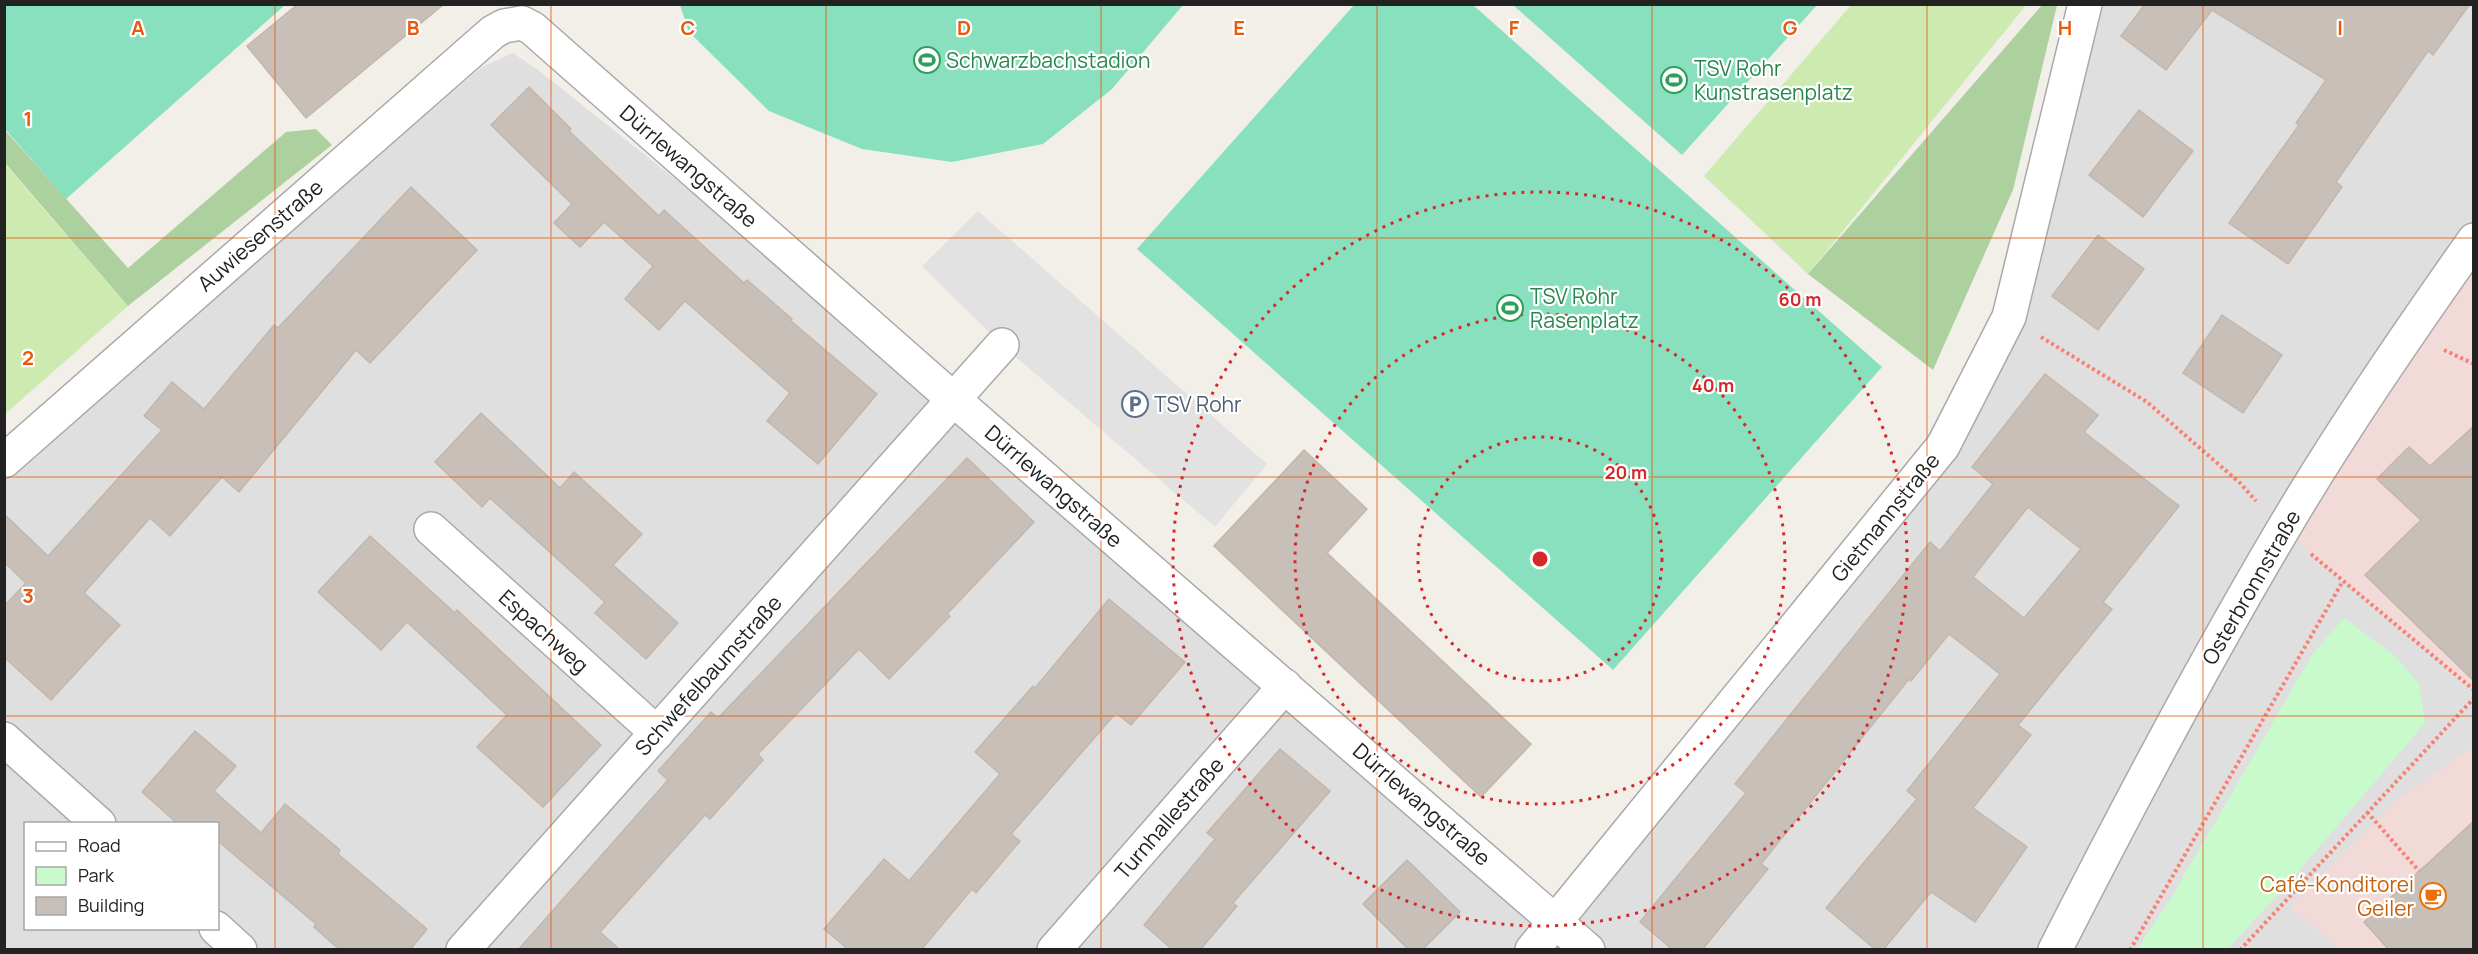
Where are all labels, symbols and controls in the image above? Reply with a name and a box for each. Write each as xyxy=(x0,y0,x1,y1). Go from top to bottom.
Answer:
text: A xyxy=(131,14,145,41)
text: B xyxy=(407,14,420,41)
text: C xyxy=(681,14,695,41)
text: D xyxy=(957,14,971,41)
text: E xyxy=(1233,14,1245,41)
text: F xyxy=(1509,14,1520,41)
text: G xyxy=(1783,14,1798,41)
text: H xyxy=(2058,14,2072,41)
text: I xyxy=(2337,14,2343,41)
sports icon: Schwarzbachstadion xyxy=(912,45,942,75)
place label: Schwarzbachstadion xyxy=(946,46,1150,74)
place label: TSV Rohr Kunstrasenplatz xyxy=(1694,54,1853,106)
sports icon: TSV Rohr Kunstrasenplatz xyxy=(1659,65,1689,95)
street label: Dürrlewangstraße xyxy=(614,98,764,234)
text: 1 xyxy=(24,105,32,132)
street label: Auwiesenstraße xyxy=(191,173,329,297)
place label: TSV Rohr Rasenplatz xyxy=(1530,282,1639,334)
text: 60 m xyxy=(1779,287,1821,311)
sports icon: TSV Rohr Rasenplatz xyxy=(1495,293,1525,323)
text: 2 xyxy=(22,344,34,371)
text: 40 m xyxy=(1692,373,1734,397)
parking icon: TSV Rohr xyxy=(1120,389,1150,419)
place label: TSV Rohr xyxy=(1154,390,1242,418)
street label: Dürrlewangstraße xyxy=(979,418,1129,554)
street label: Gietmannstraße xyxy=(1824,447,1946,587)
text: 20 m xyxy=(1605,460,1647,484)
street label: Osterbronnstraße xyxy=(2195,505,2307,669)
centre of rings xyxy=(1530,549,1550,569)
text: 3 xyxy=(22,582,34,609)
street label: Espachweg xyxy=(493,583,595,679)
street label: Schwefelbaumstraße xyxy=(628,589,788,761)
street label: Dürrlewangstraße xyxy=(1347,736,1497,872)
street label: Turnhallestraße xyxy=(1108,751,1230,885)
legend xyxy=(24,822,219,930)
text: Road xyxy=(78,833,121,857)
text: Park xyxy=(78,863,115,887)
place label: Café-Konditorei Geiler xyxy=(2260,870,2414,922)
cafe icon: Café-Konditorei Geiler xyxy=(2418,881,2448,911)
text: Building xyxy=(78,893,144,917)

